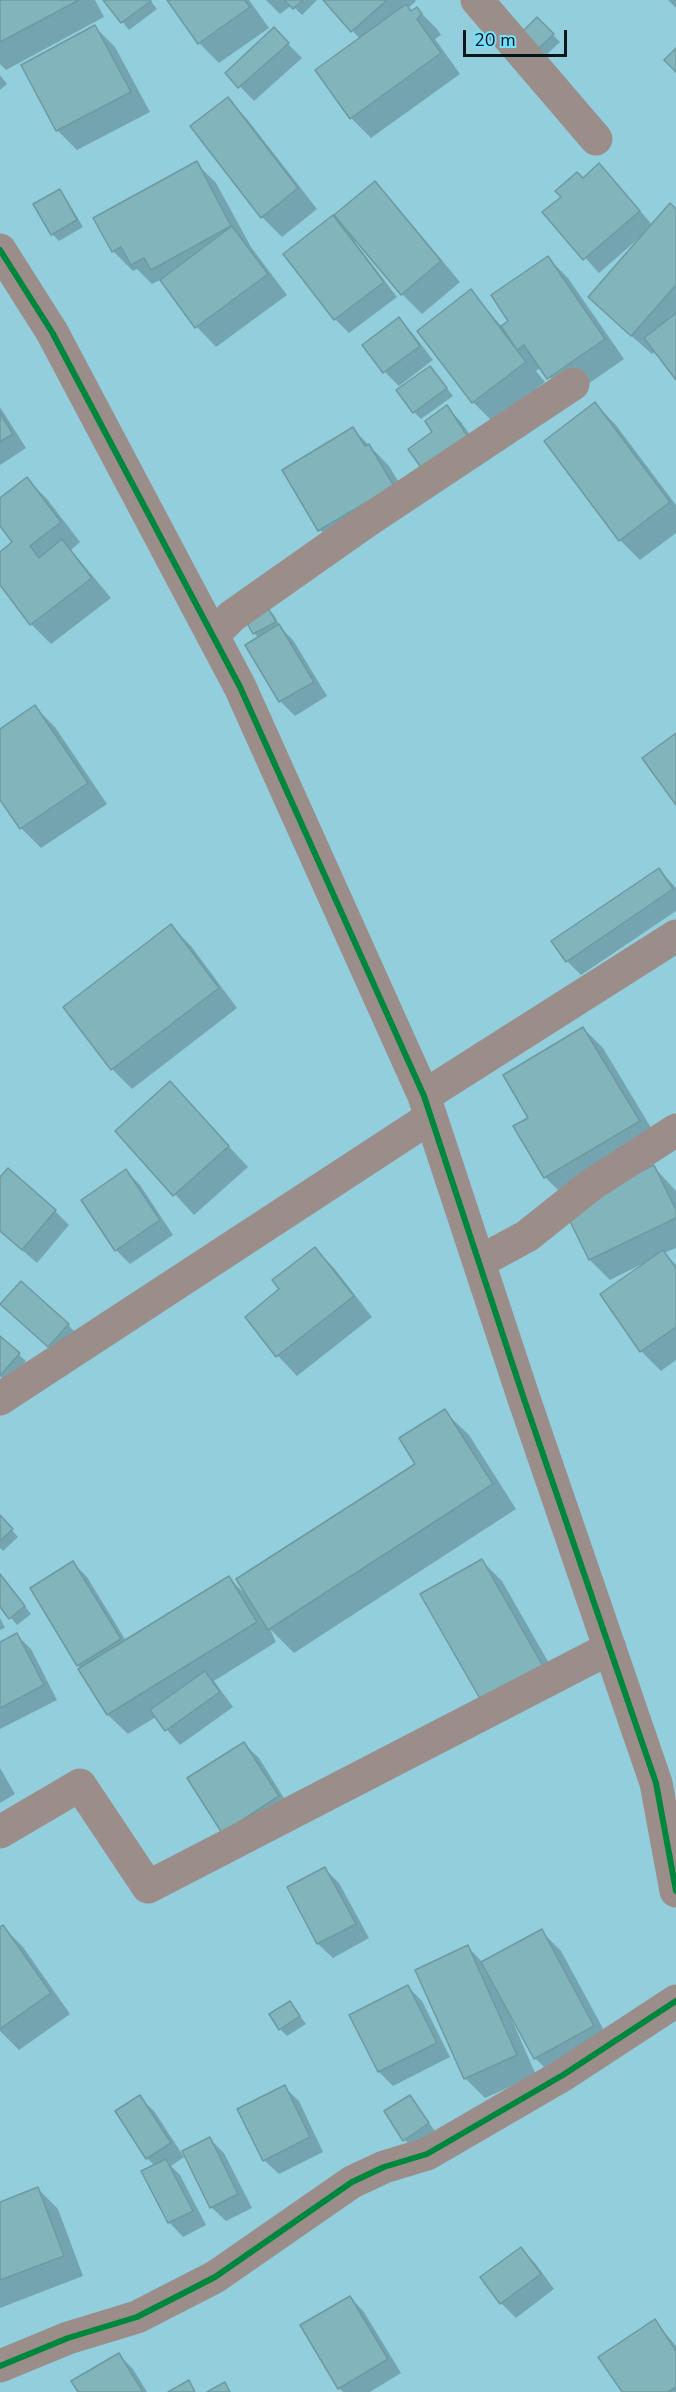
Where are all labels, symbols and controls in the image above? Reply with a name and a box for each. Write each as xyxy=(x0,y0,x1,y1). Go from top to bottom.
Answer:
scale bar xyxy=(466,18,570,56)
text: 20 m xyxy=(474,28,516,52)

